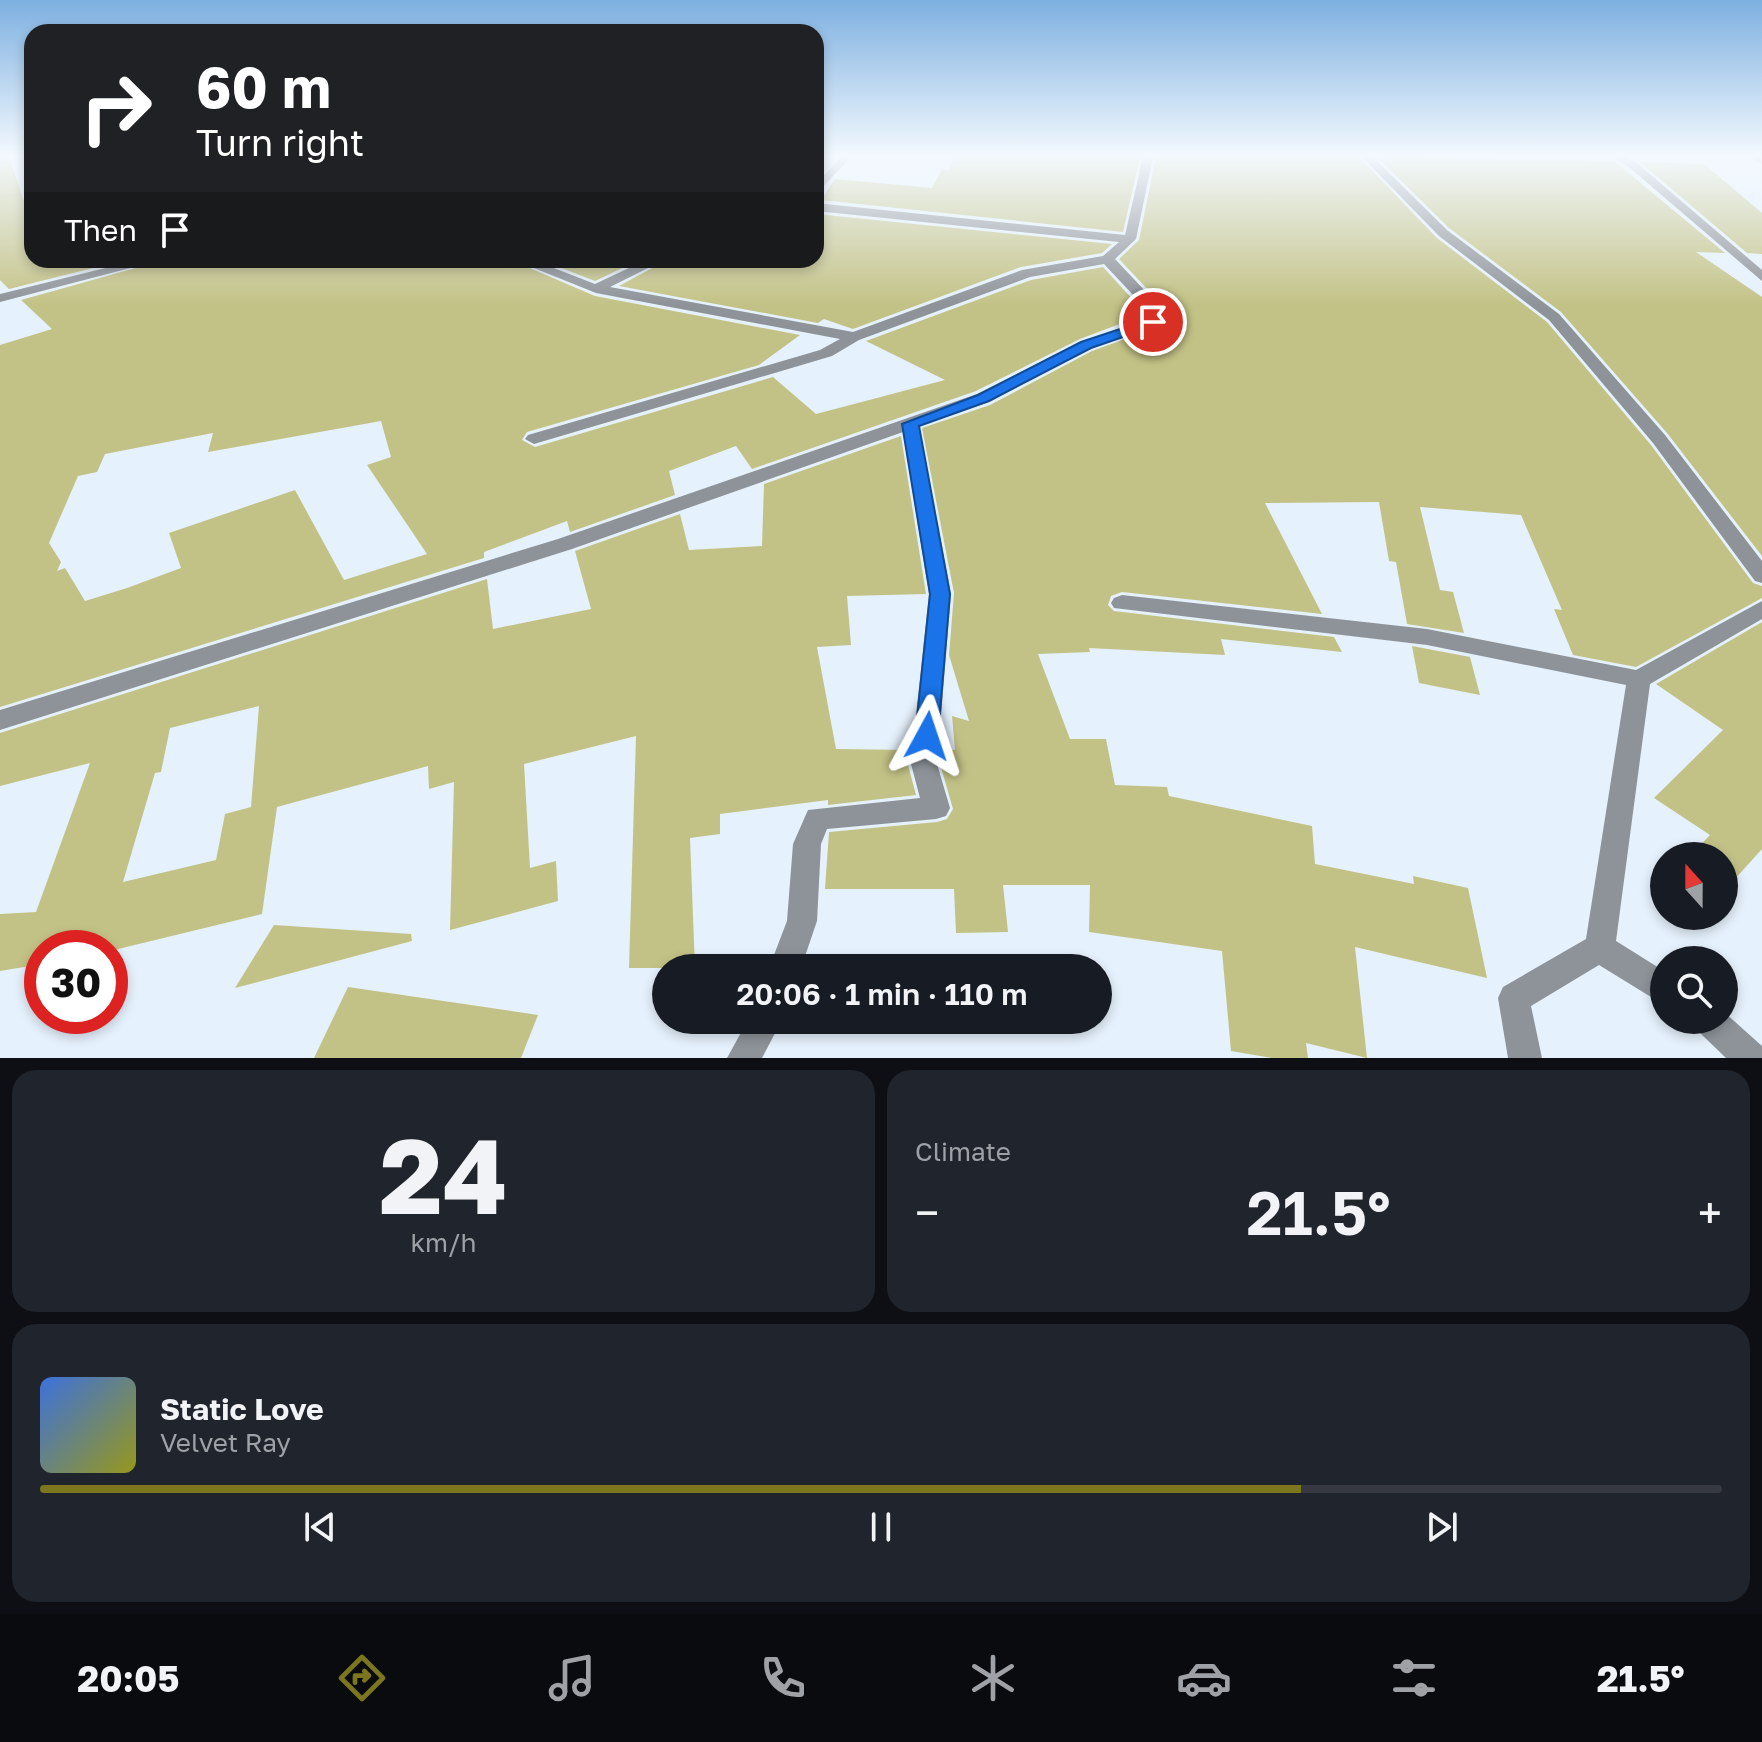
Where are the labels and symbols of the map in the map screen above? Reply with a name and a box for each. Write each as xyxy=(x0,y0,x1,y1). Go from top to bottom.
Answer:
pin xyxy=(1119,288,1187,356)
position arrow xyxy=(885,694,969,778)
north arrow xyxy=(1650,842,1738,930)
speed limit sign: 30 xyxy=(24,930,128,1034)

